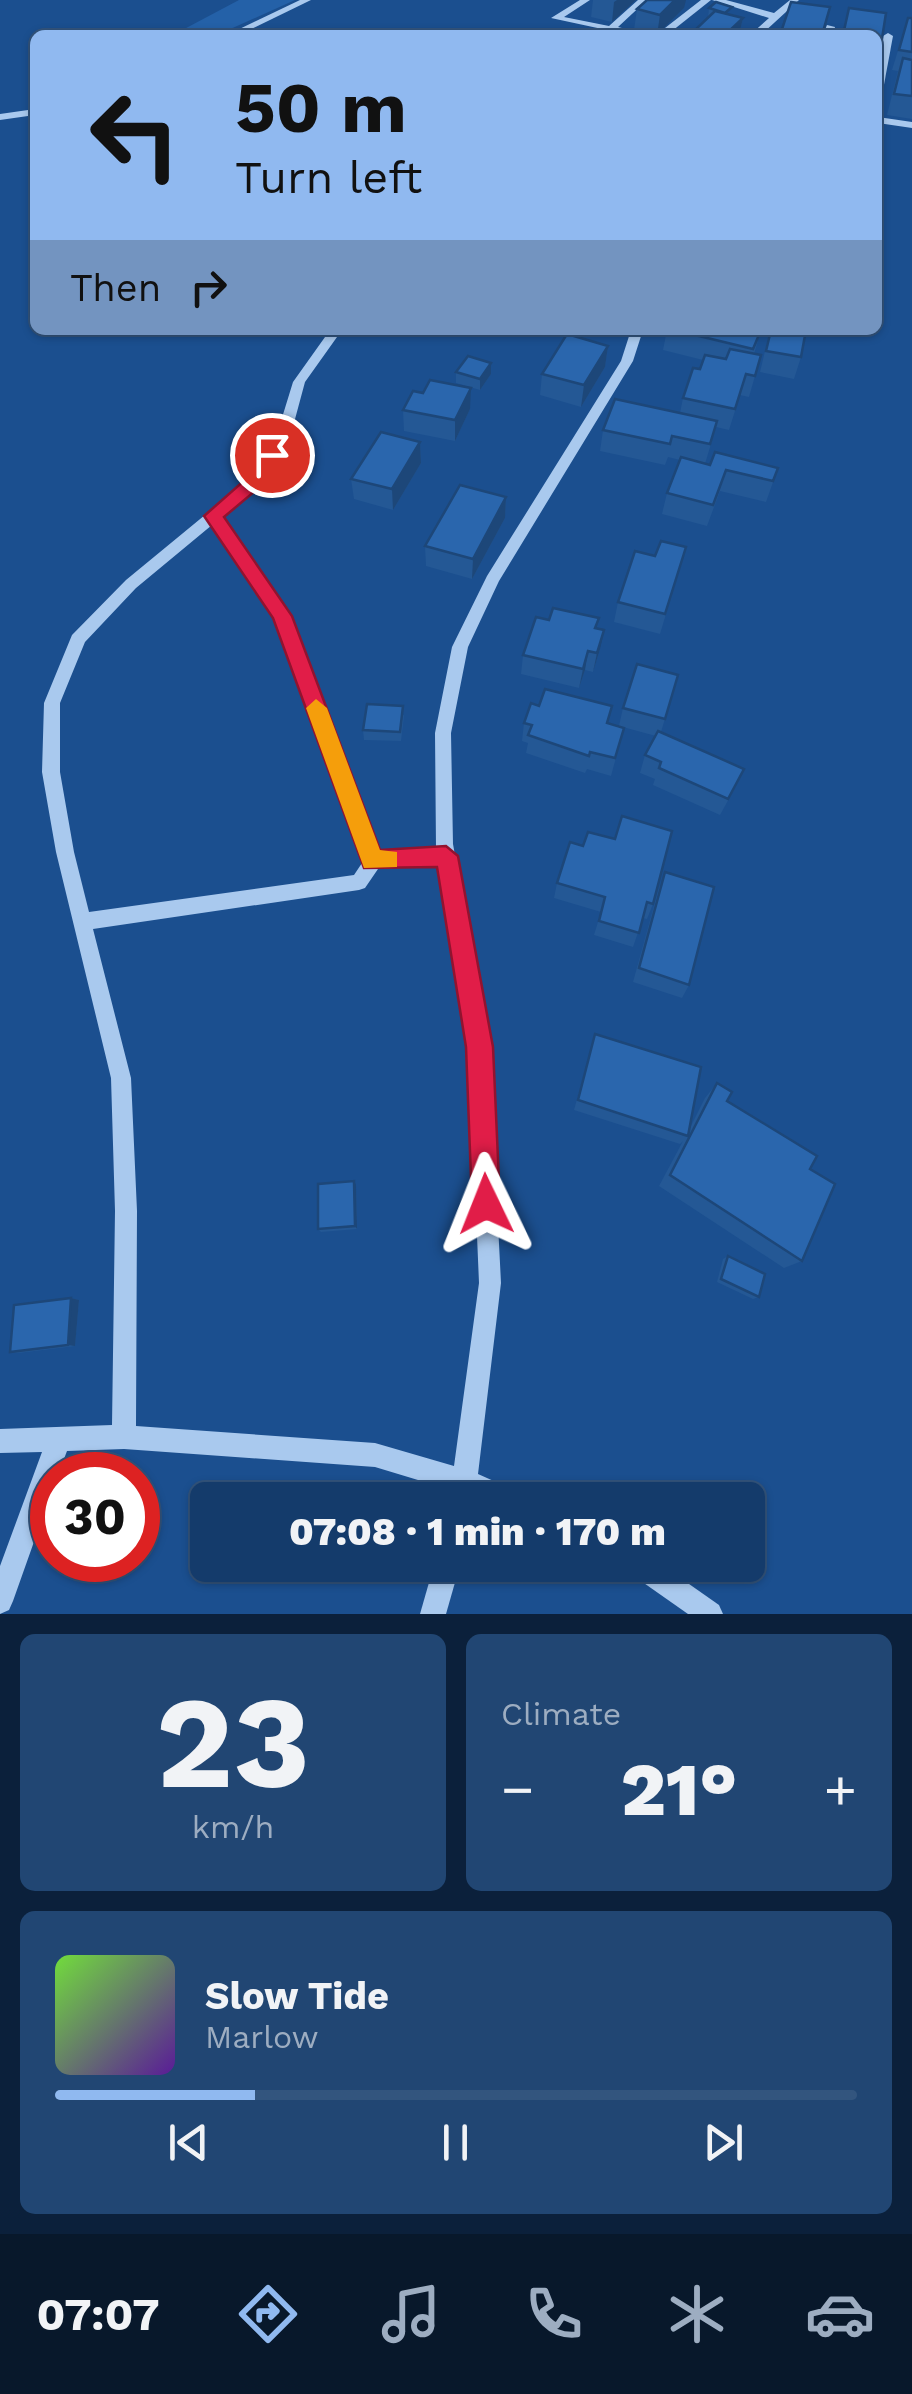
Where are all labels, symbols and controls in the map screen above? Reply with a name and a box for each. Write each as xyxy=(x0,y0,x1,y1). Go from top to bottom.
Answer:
text: 50 m xyxy=(235,67,407,149)
icon: left xyxy=(70,70,200,200)
text: Turn left xyxy=(235,151,422,204)
icon: right xyxy=(181,260,236,315)
text: Then xyxy=(70,266,161,310)
pin xyxy=(230,413,315,498)
icon: arrive xyxy=(245,428,300,483)
position arrow xyxy=(434,1152,538,1256)
speed limit sign: 30 xyxy=(30,1452,160,1582)
text: 07:08 · 1 min · 170 m xyxy=(289,1510,666,1554)
text: 23 xyxy=(156,1666,310,1819)
text: Climate xyxy=(501,1695,621,1733)
text: 21° xyxy=(621,1745,737,1833)
text: − xyxy=(501,1757,534,1821)
text: + xyxy=(824,1757,857,1821)
text: km/h xyxy=(192,1808,274,1846)
text: Slow Tide xyxy=(205,1974,389,2018)
text: Marlow xyxy=(205,2018,319,2056)
icon: previous xyxy=(161,2115,216,2170)
icon: pause xyxy=(428,2115,483,2170)
icon: next xyxy=(696,2115,751,2170)
icon: directions xyxy=(233,2279,303,2349)
icon: music xyxy=(376,2279,446,2349)
icon: phone xyxy=(519,2279,589,2349)
icon: climate xyxy=(662,2279,732,2349)
icon: car xyxy=(805,2279,875,2349)
text: 07:07 xyxy=(37,2288,160,2341)

